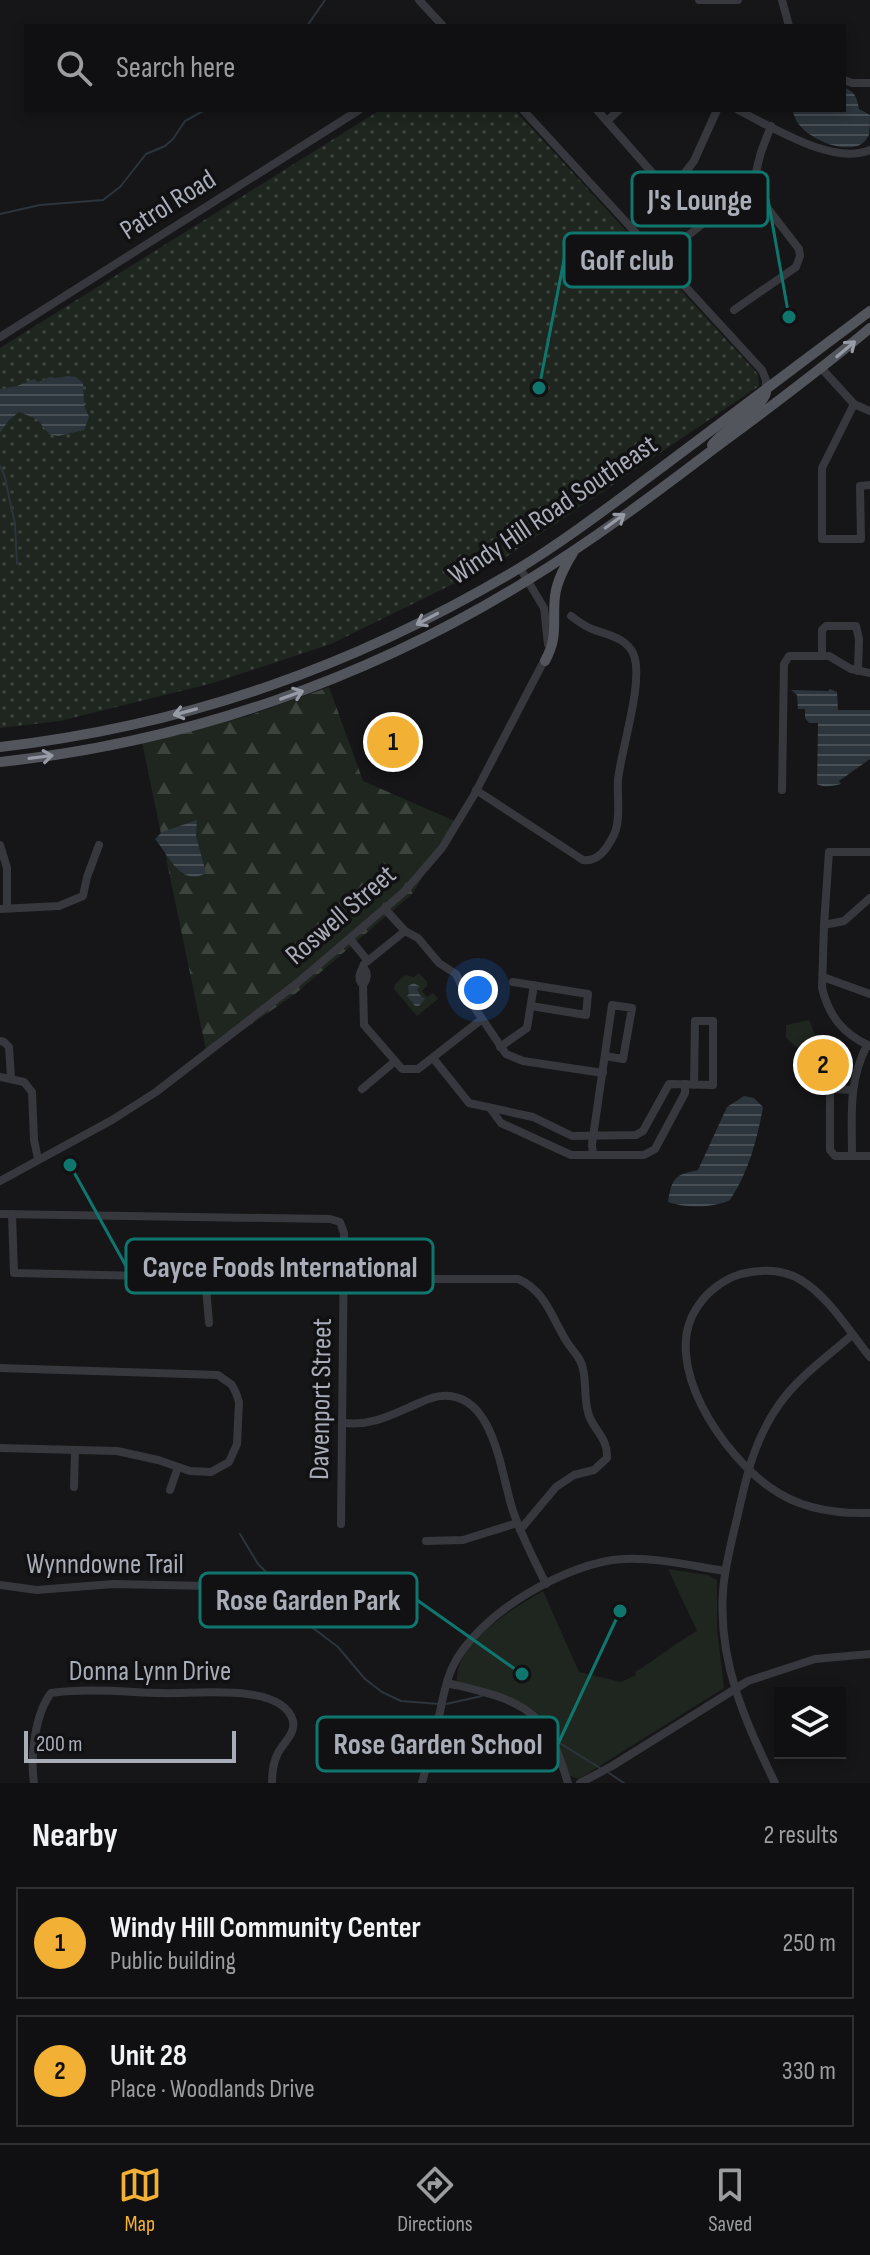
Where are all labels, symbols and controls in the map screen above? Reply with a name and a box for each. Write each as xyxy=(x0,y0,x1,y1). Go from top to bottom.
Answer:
search box xyxy=(24,24,846,112)
icon: search xyxy=(52,46,96,90)
text: Search here xyxy=(116,50,235,86)
street label: Patrol Road xyxy=(114,163,222,247)
callout: J's Lounge xyxy=(632,172,768,226)
text: J's Lounge xyxy=(647,183,752,219)
callout: Golf club xyxy=(564,233,690,287)
text: Golf club xyxy=(580,243,674,279)
one-way arrow xyxy=(835,340,856,358)
street label: Windy Hill Road Southeast xyxy=(443,428,663,592)
one-way arrow xyxy=(604,513,626,529)
one-way arrow xyxy=(416,612,440,628)
one-way arrow xyxy=(279,687,303,701)
one-way arrow xyxy=(172,706,198,721)
pin: 1 xyxy=(367,712,419,772)
one-way arrow xyxy=(28,749,53,764)
street label: Roswell Street xyxy=(279,858,403,972)
your location xyxy=(458,970,498,1010)
pin: 2 xyxy=(797,1035,849,1095)
callout: Cayce Foods International xyxy=(126,1239,433,1293)
text: Cayce Foods International xyxy=(142,1250,418,1286)
street label: Davenport Street xyxy=(303,1318,339,1480)
street label: Wynndowne Trail xyxy=(26,1548,184,1581)
callout: Rose Garden Park xyxy=(200,1573,417,1627)
text: Rose Garden Park xyxy=(216,1583,401,1619)
street label: Donna Lynn Drive xyxy=(69,1655,231,1688)
map controls xyxy=(774,1687,846,1759)
button: layers xyxy=(774,1687,846,1759)
callout: Rose Garden School xyxy=(317,1717,558,1771)
scale bar xyxy=(24,1727,236,1763)
text: Rose Garden School xyxy=(333,1727,543,1763)
text: 200 m xyxy=(36,1731,82,1758)
text: Nearby xyxy=(32,1815,118,1856)
text: 2 results xyxy=(764,1820,838,1851)
text: Windy Hill Community Center xyxy=(110,1910,421,1946)
text: 1 xyxy=(55,1928,65,1959)
text: 250 m xyxy=(782,1928,836,1959)
text: Public building xyxy=(110,1946,236,1977)
text: Unit 28 xyxy=(110,2038,187,2074)
text: 2 xyxy=(54,2056,66,2087)
text: 330 m xyxy=(782,2056,836,2087)
text: Place · Woodlands Drive xyxy=(110,2074,315,2105)
tab: Map xyxy=(118,2163,162,2238)
tab: Directions xyxy=(397,2163,473,2238)
tab: Saved xyxy=(708,2163,752,2238)

